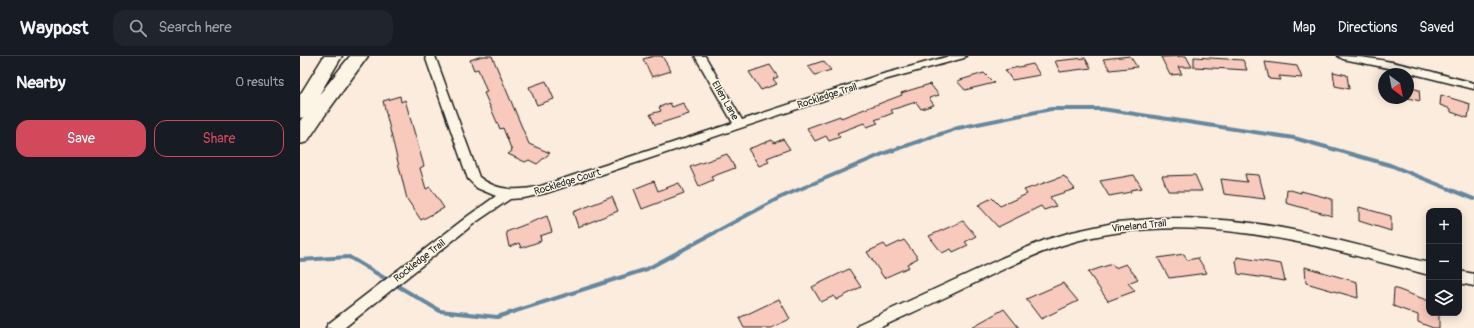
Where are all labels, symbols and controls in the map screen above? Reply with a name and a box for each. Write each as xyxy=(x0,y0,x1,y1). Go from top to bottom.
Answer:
search box xyxy=(113,10,393,46)
text: Waypost xyxy=(20,16,89,40)
icon: search xyxy=(127,17,149,39)
text: Search here xyxy=(159,18,232,37)
text: Map xyxy=(1293,19,1316,36)
text: Directions xyxy=(1338,19,1397,36)
text: Saved xyxy=(1419,19,1454,36)
north arrow xyxy=(1378,68,1414,104)
text: Nearby xyxy=(16,72,65,93)
text: 0 results xyxy=(235,74,284,90)
street label: Ellen Lane xyxy=(709,79,741,122)
street label: Rockledge Trail xyxy=(796,81,859,111)
button: Save xyxy=(16,120,146,157)
button: Share xyxy=(154,120,284,157)
street label: Rockledge Court xyxy=(533,166,603,198)
map controls xyxy=(1426,208,1462,316)
button: + xyxy=(1426,208,1462,244)
street label: Vineland Trail xyxy=(1111,217,1167,235)
street label: Rockledge Trail xyxy=(391,237,448,285)
button: − xyxy=(1426,244,1462,280)
button: layers xyxy=(1426,280,1462,316)

